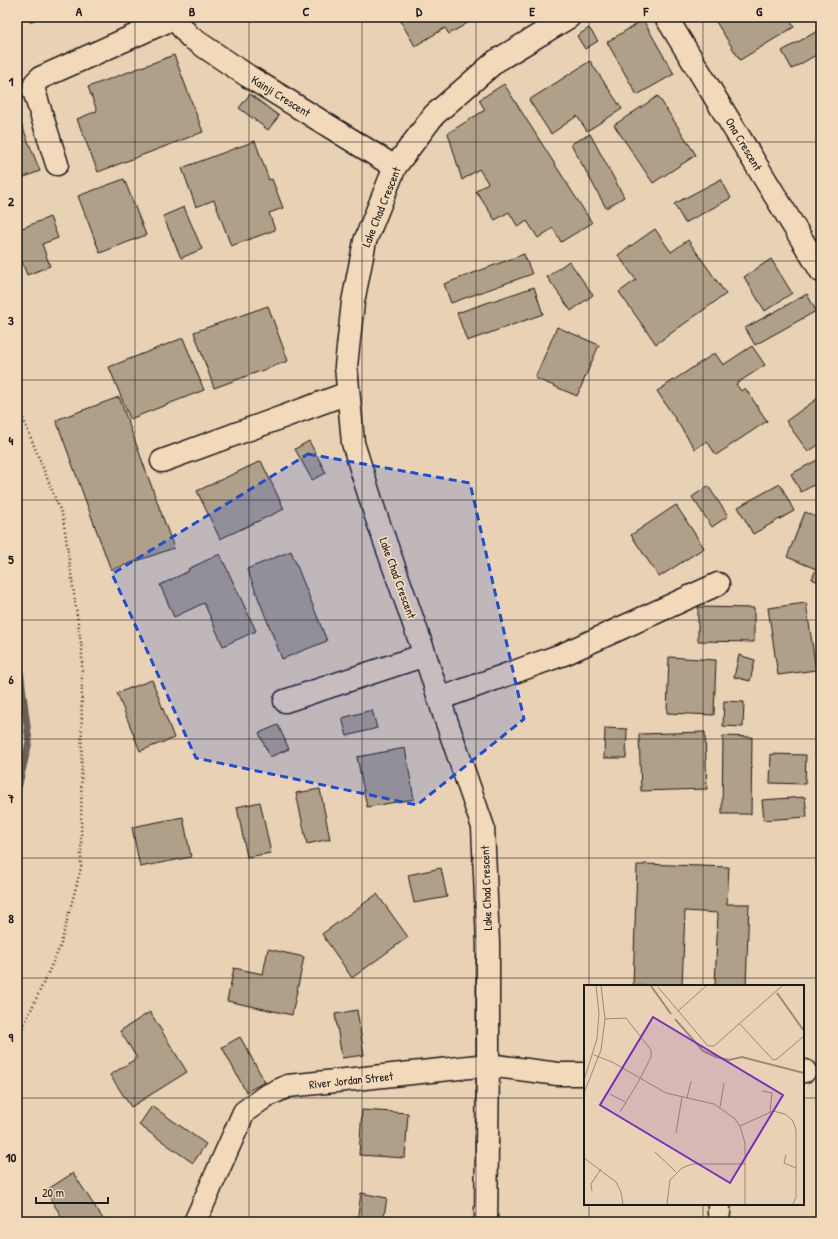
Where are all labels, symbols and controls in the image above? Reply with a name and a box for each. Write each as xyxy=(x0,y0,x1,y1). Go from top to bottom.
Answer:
text: A xyxy=(76,2,83,20)
text: B xyxy=(189,2,196,20)
text: C xyxy=(302,2,310,20)
text: D xyxy=(416,2,423,20)
text: E xyxy=(529,2,535,20)
text: F xyxy=(643,2,650,20)
text: G xyxy=(756,2,763,20)
street label: Kainji Crescent xyxy=(248,71,315,121)
text: 1 xyxy=(9,72,14,90)
street label: Ona Crescent xyxy=(721,114,767,174)
street label: Lake Chad Crescent xyxy=(357,164,405,250)
text: 2 xyxy=(8,192,15,210)
text: 3 xyxy=(8,311,14,329)
text: 4 xyxy=(9,431,14,449)
street label: Lake Chad Crescent xyxy=(375,535,421,622)
text: 5 xyxy=(8,550,14,568)
text: 6 xyxy=(8,670,14,688)
text: 7 xyxy=(7,789,15,807)
street label: Lake Chad Crescent xyxy=(476,844,496,931)
text: 8 xyxy=(8,909,14,927)
inset map xyxy=(584,985,804,1205)
text: 9 xyxy=(9,1028,14,1046)
street label: River Jordan Street xyxy=(308,1067,395,1093)
text: 10 xyxy=(6,1148,16,1166)
scale bar xyxy=(36,1179,108,1205)
text: 20 m xyxy=(42,1184,64,1201)

